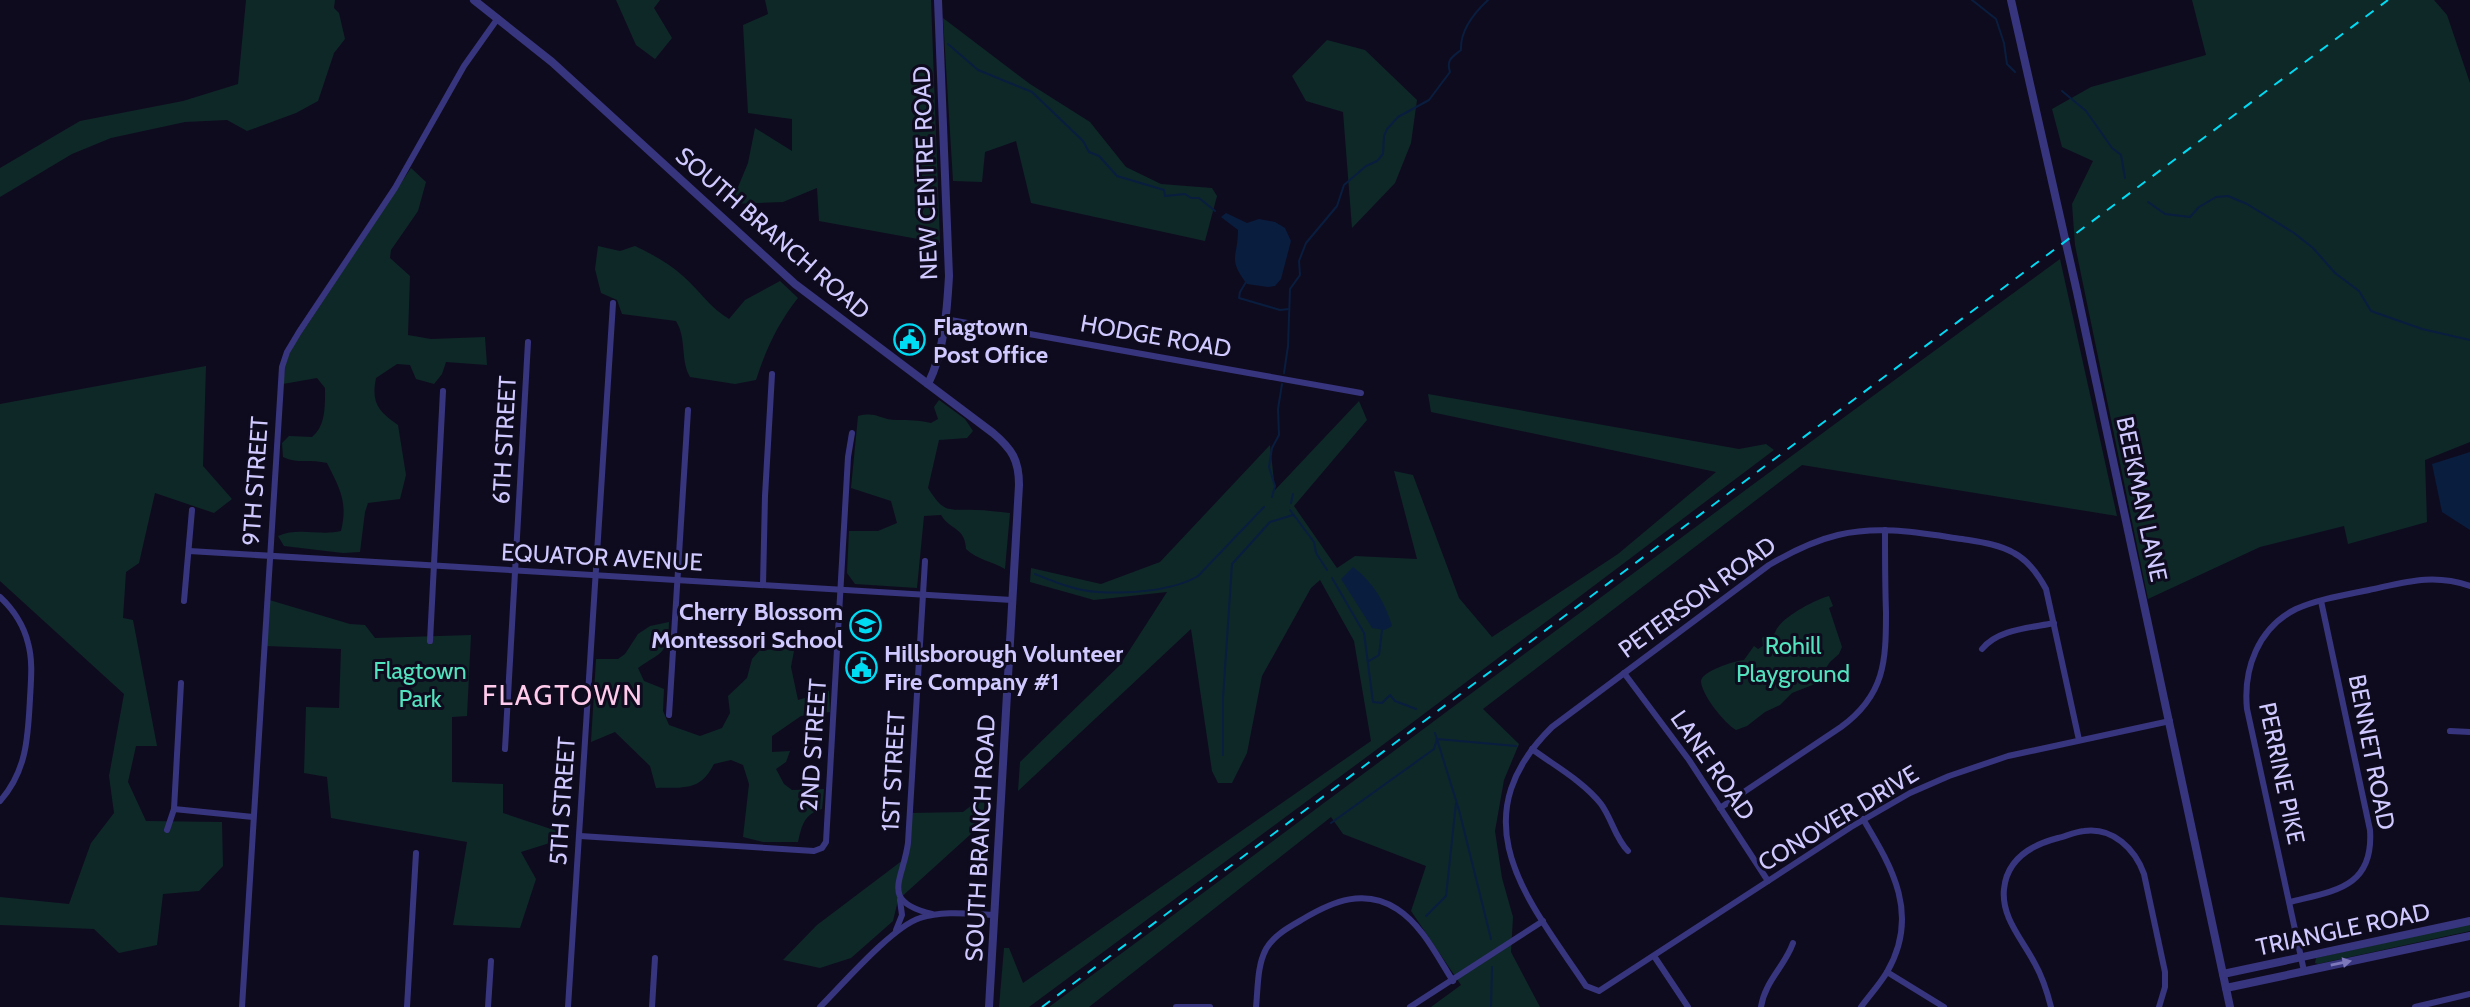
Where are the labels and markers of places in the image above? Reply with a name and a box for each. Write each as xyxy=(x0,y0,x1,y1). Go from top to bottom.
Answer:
place label: Flagtown Post Office xyxy=(933,312,1048,369)
public building icon: Flagtown Post Office xyxy=(893,323,927,357)
place label: Cherry Blossom Montessori School xyxy=(651,597,843,654)
school or university icon: Cherry Blossom Montessori School xyxy=(849,608,883,642)
place label: Hillsborough Volunteer Fire Company #1 xyxy=(884,639,1123,696)
public building icon: Hillsborough Volunteer Fire Company #1 xyxy=(844,650,878,684)

